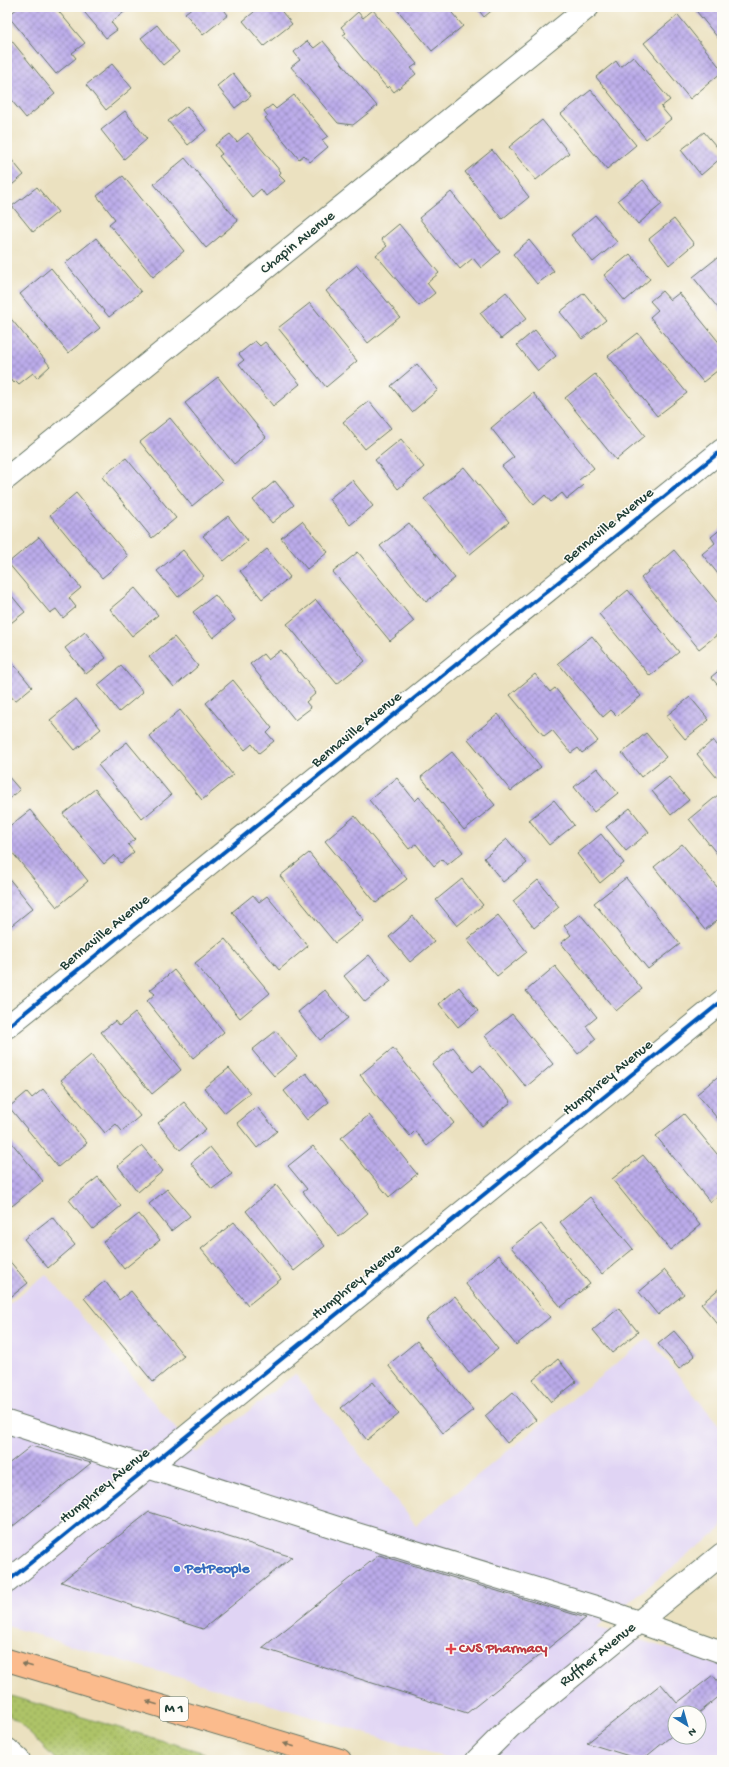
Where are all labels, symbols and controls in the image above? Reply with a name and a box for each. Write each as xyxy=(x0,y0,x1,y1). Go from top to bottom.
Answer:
street label: Chapin Avenue xyxy=(257,207,339,279)
street label: Bennaville Avenue xyxy=(559,484,658,569)
street label: Bennaville Avenue xyxy=(307,688,406,773)
street label: Bennaville Avenue xyxy=(55,891,154,976)
street label: Humphrey Avenue xyxy=(559,1036,657,1120)
street label: Humphrey Avenue xyxy=(308,1240,406,1324)
street label: Humphrey Avenue xyxy=(56,1444,154,1528)
place label: PetPeople xyxy=(184,1560,251,1578)
marker: PetPeople xyxy=(172,1564,182,1574)
street label: Ruffner Avenue xyxy=(556,1619,640,1691)
place label: CVS Pharmacy xyxy=(458,1640,548,1658)
marker: CVS Pharmacy xyxy=(446,1644,456,1654)
one-way arrow xyxy=(21,1662,33,1668)
road number: M 1 xyxy=(160,1697,188,1721)
one-way arrow xyxy=(145,1700,157,1706)
north arrow xyxy=(667,1705,707,1745)
text: N xyxy=(685,1724,698,1738)
one-way arrow xyxy=(283,1741,295,1747)

